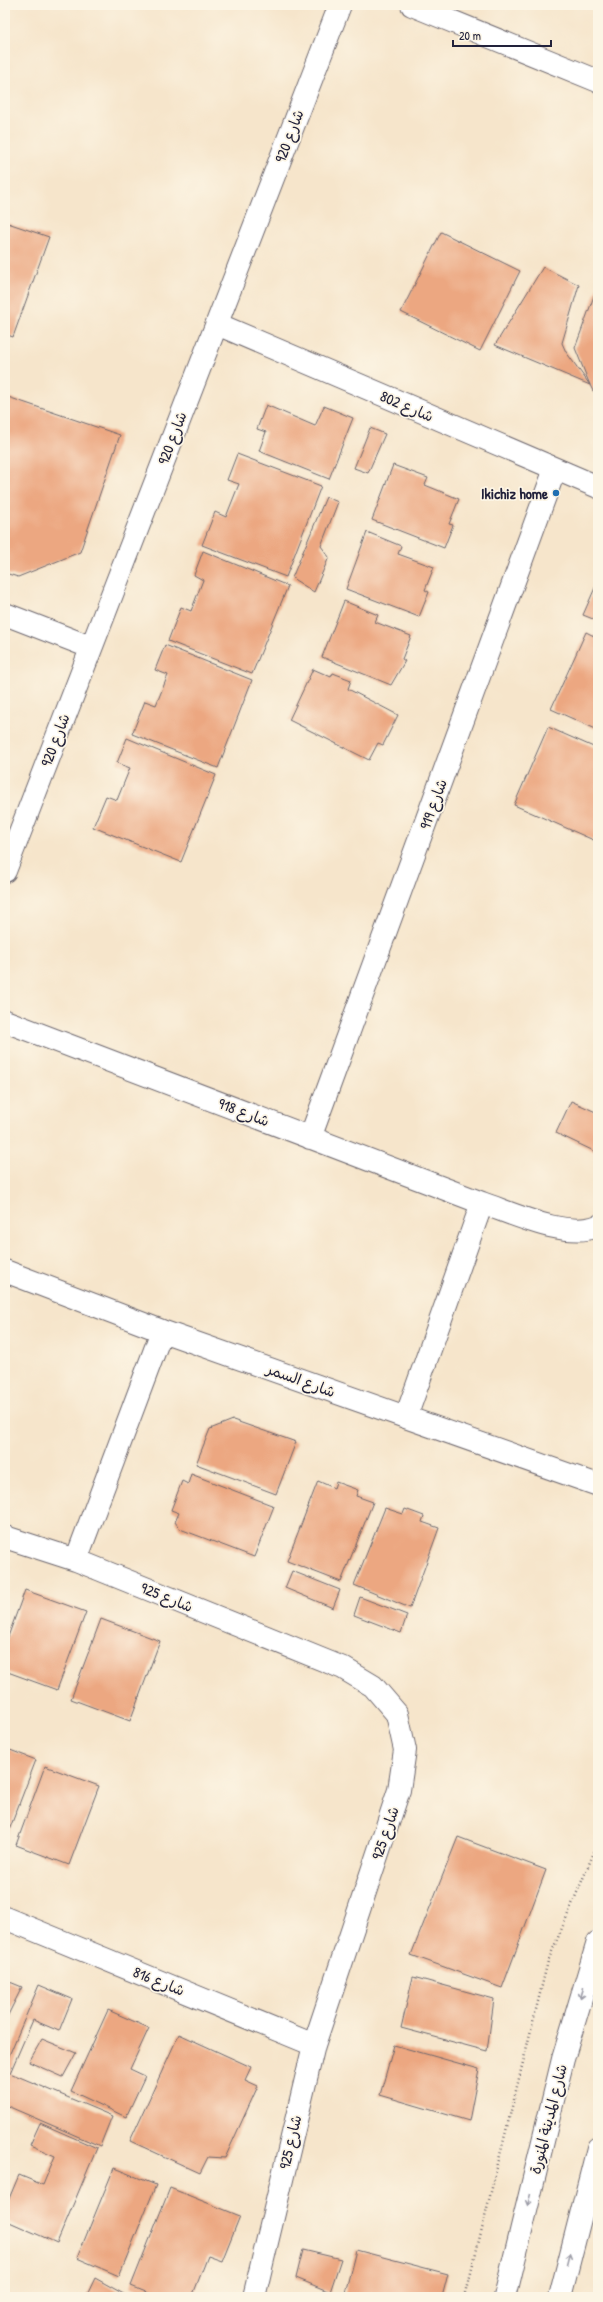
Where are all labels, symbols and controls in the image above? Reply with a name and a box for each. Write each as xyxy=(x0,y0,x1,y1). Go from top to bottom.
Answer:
scale bar xyxy=(453,22,551,48)
text: 20 m xyxy=(459,27,481,44)
street label: شارع 920 xyxy=(269,106,309,166)
street label: شارع 802 xyxy=(377,385,437,427)
street label: شارع 920 xyxy=(152,408,192,468)
place label: Ikichiz home xyxy=(481,483,548,504)
marker: Ikichiz home xyxy=(551,488,561,498)
street label: شارع 920 xyxy=(35,710,75,770)
street label: شارع 919 xyxy=(414,776,452,832)
street label: شارع 918 xyxy=(215,1093,273,1131)
street label: شارع السمر xyxy=(262,1357,338,1402)
street label: شارع 925 xyxy=(138,1577,196,1617)
street label: شارع 925 xyxy=(366,1804,404,1862)
street label: شارع 816 xyxy=(130,1961,188,2001)
one-way arrow xyxy=(578,1986,585,1999)
street label: شارع المدينة المنورة xyxy=(524,2062,572,2176)
street label: شارع 925 xyxy=(274,2113,306,2171)
one-way arrow xyxy=(524,2193,532,2206)
one-way arrow xyxy=(566,2253,574,2266)

